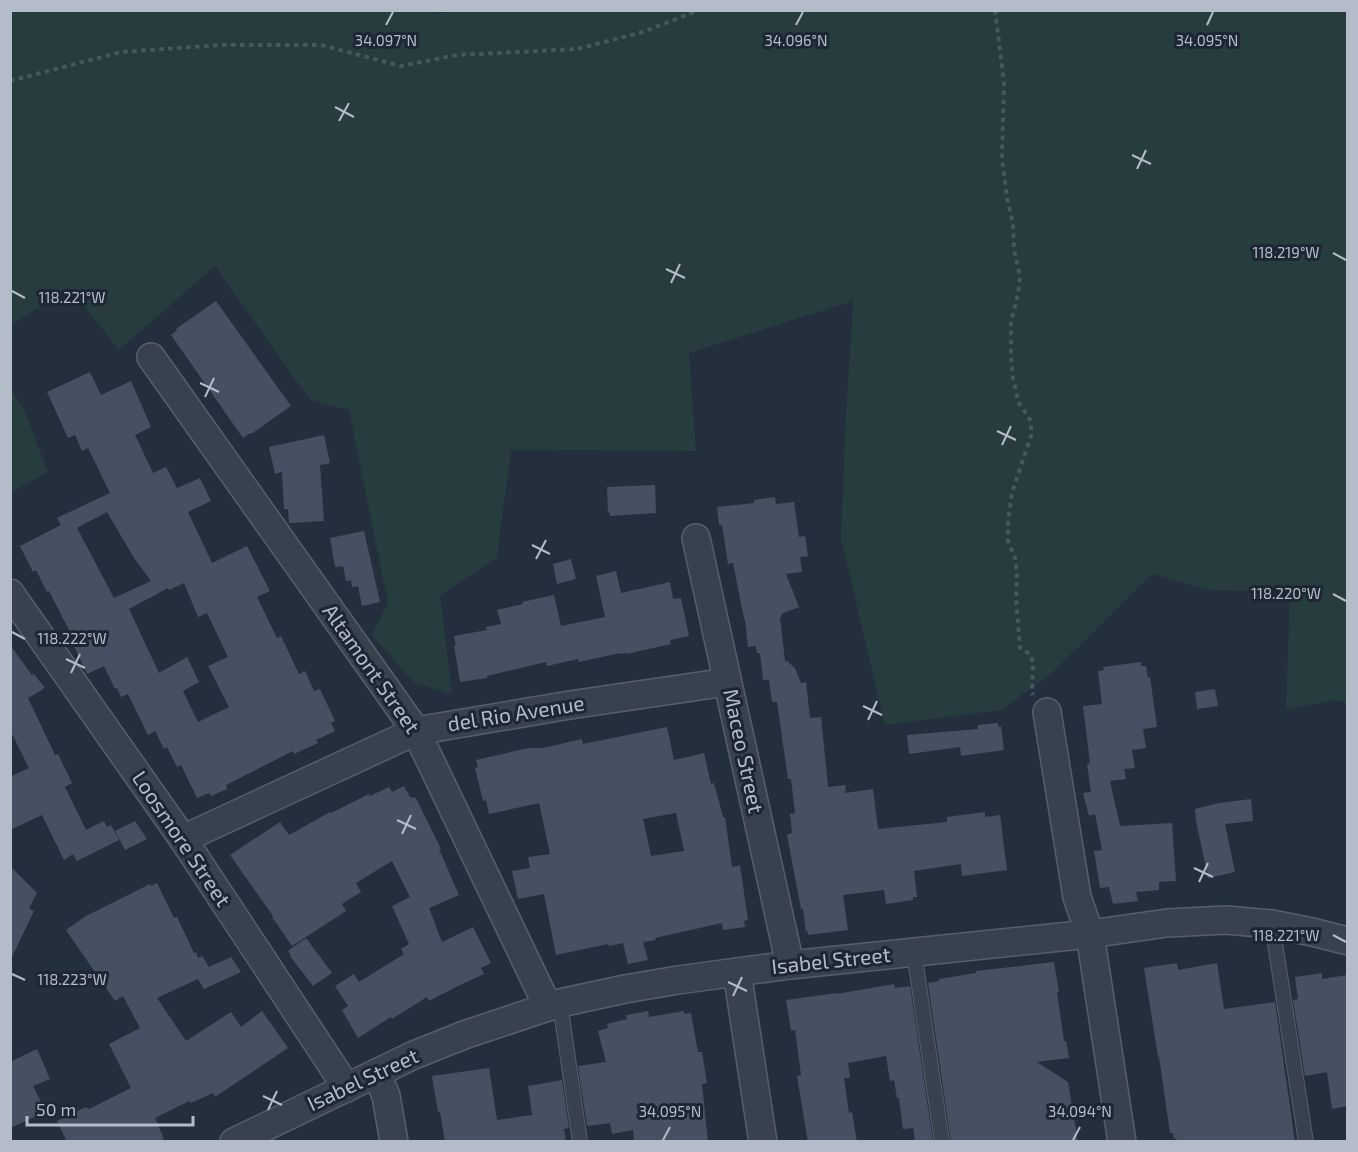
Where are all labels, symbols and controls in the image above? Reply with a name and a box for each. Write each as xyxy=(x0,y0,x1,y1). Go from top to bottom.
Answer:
text: 34.097°N xyxy=(355,31,417,49)
text: 34.096°N xyxy=(764,31,828,49)
text: 34.095°N xyxy=(1176,31,1238,49)
text: 118.219°W xyxy=(1252,243,1320,261)
text: 118.221°W xyxy=(39,288,105,306)
text: 118.220°W xyxy=(1251,584,1321,602)
street label: Altamont Street xyxy=(318,599,426,738)
text: 118.222°W xyxy=(37,629,107,647)
street label: Maceo Street xyxy=(719,686,770,815)
street label: del Rio Avenue xyxy=(445,689,586,736)
street label: Loosmore Street xyxy=(128,766,237,911)
text: 118.221°W xyxy=(1253,926,1319,944)
street label: Isabel Street xyxy=(770,941,892,978)
text: 118.223°W xyxy=(37,970,107,988)
street label: Isabel Street xyxy=(303,1042,422,1115)
scale bar xyxy=(27,1089,194,1127)
text: 50 m xyxy=(36,1098,76,1120)
text: 34.095°N xyxy=(639,1102,701,1120)
text: 34.094°N xyxy=(1048,1102,1112,1120)

